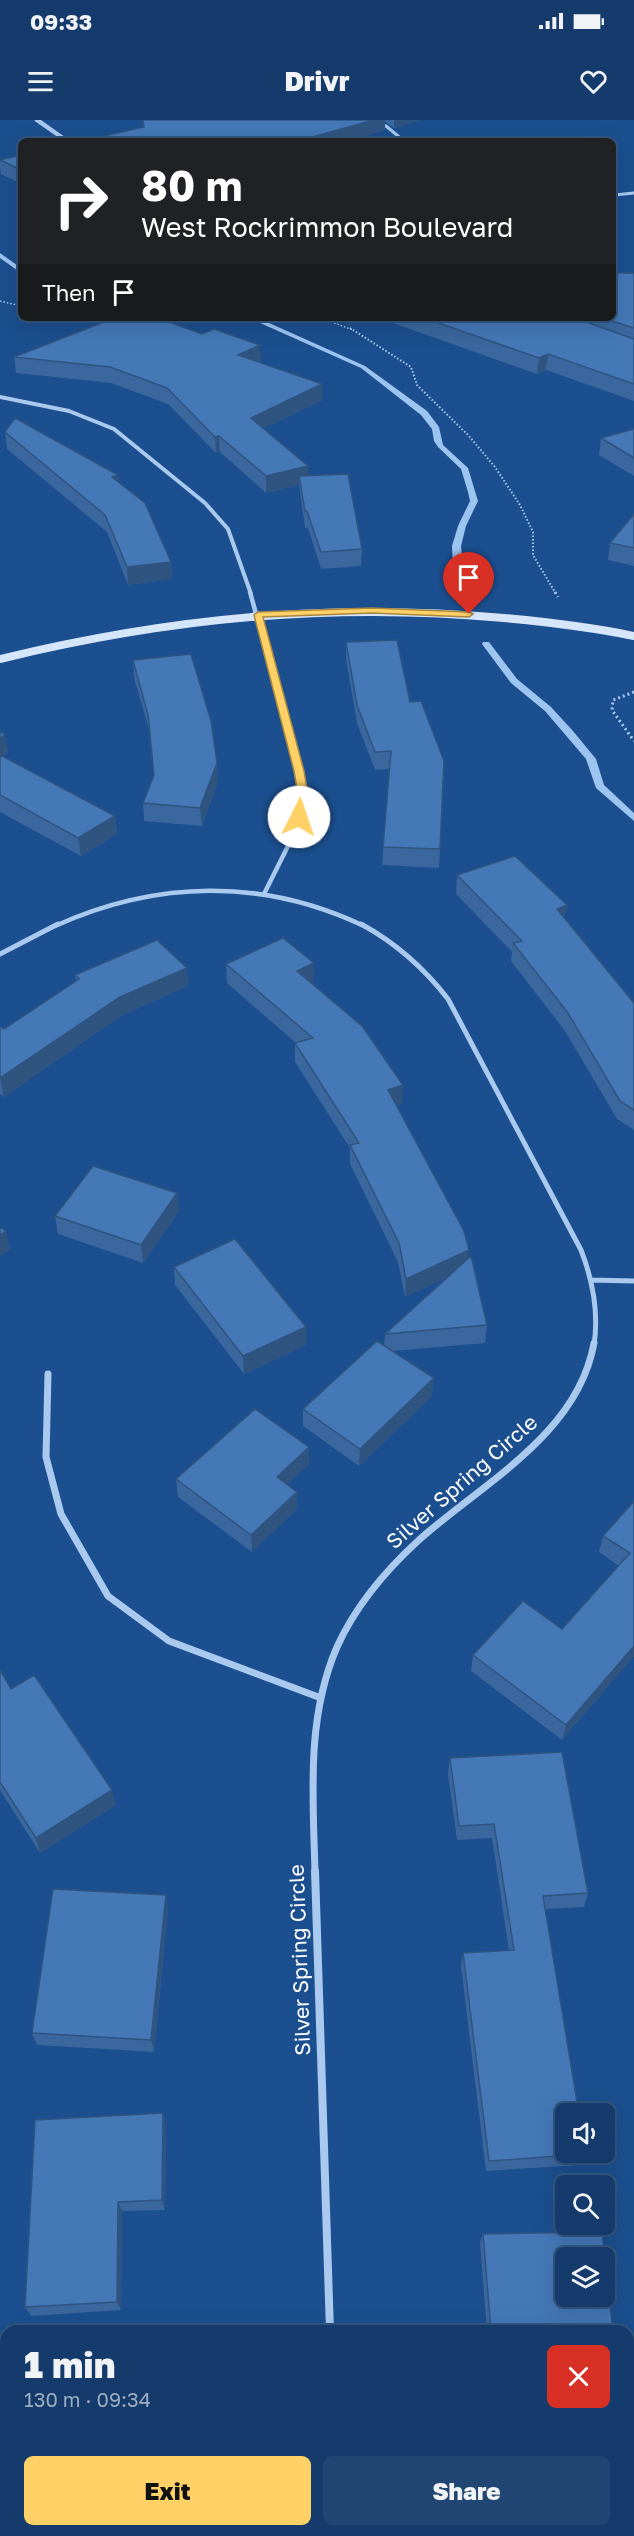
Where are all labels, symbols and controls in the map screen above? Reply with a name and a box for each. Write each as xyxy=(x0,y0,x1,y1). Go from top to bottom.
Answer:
text: 09:33 xyxy=(30,8,92,35)
icon: menu xyxy=(24,65,57,98)
text: Drivr xyxy=(284,65,350,97)
icon: heart xyxy=(577,65,610,98)
text: 80 m xyxy=(141,160,242,210)
icon: right xyxy=(42,162,120,240)
text: West Rockrimmon Boulevard xyxy=(141,211,513,243)
icon: arrive xyxy=(107,276,140,309)
text: Then xyxy=(42,279,95,306)
pin xyxy=(443,552,494,614)
icon: arrive xyxy=(452,561,485,594)
position arrow xyxy=(267,785,331,849)
street label: Silver Spring Circle xyxy=(381,1409,542,1554)
street label: Silver Spring Circle xyxy=(283,1864,315,2056)
map controls xyxy=(555,2103,615,2307)
button: sound xyxy=(555,2103,615,2163)
button: search xyxy=(555,2175,615,2235)
button: layers xyxy=(555,2247,615,2307)
text: 1 min xyxy=(24,2343,115,2386)
button: close xyxy=(547,2345,610,2408)
text: 130 m · 09:34 xyxy=(24,2387,151,2411)
button: Exit xyxy=(24,2456,311,2525)
button: Share xyxy=(323,2456,610,2525)

